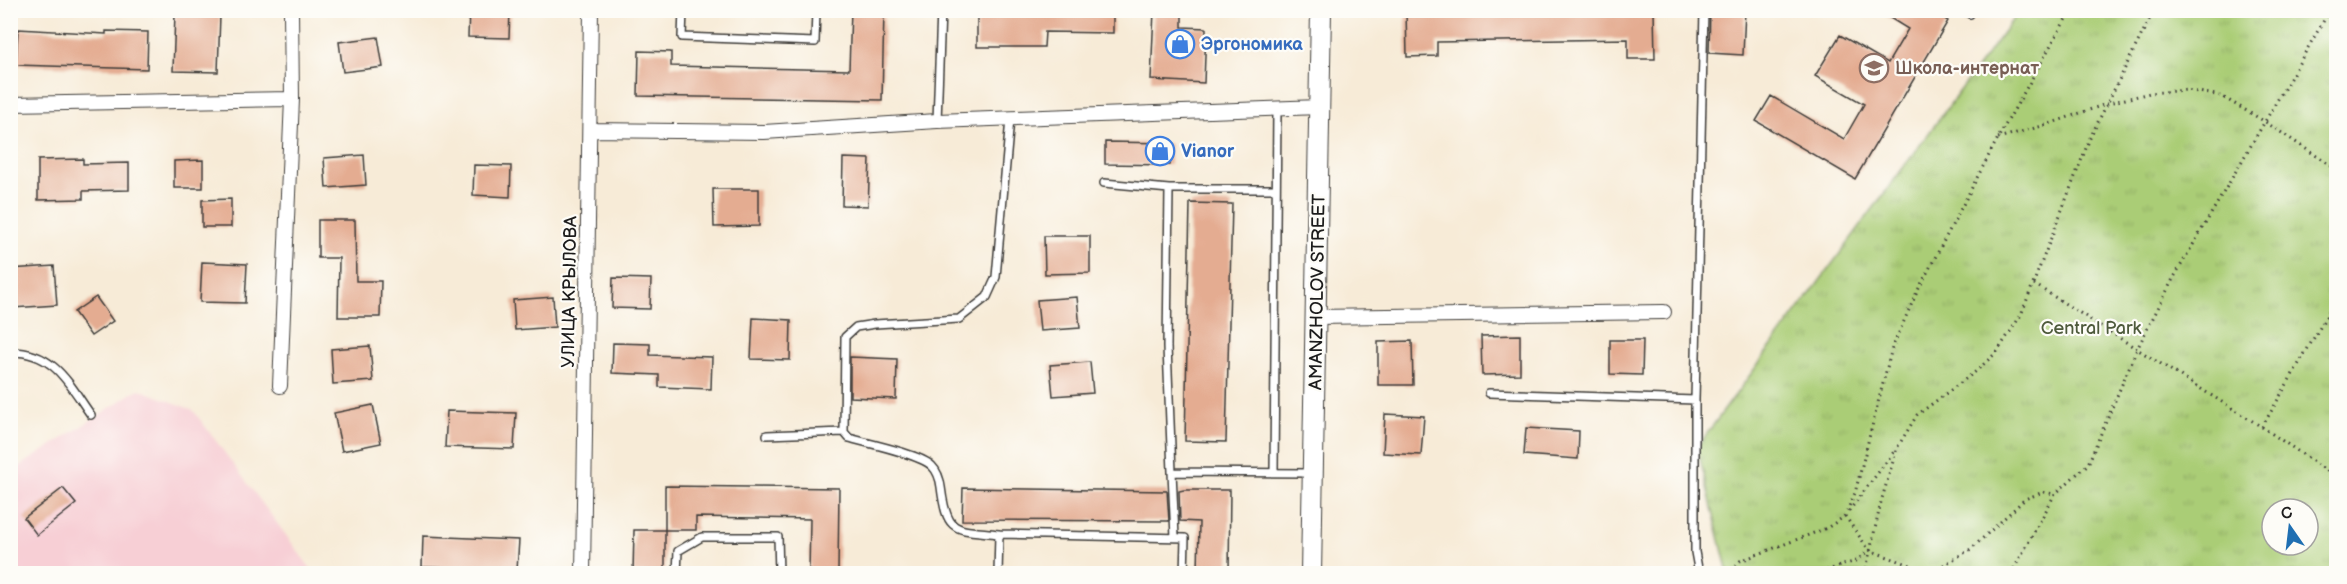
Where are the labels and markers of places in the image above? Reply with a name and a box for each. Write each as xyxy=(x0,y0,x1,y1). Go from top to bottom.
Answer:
shop icon: Эргономика xyxy=(1164,28,1196,60)
place label: Эргономика xyxy=(1201,34,1303,55)
school or university icon: Школа-интернат xyxy=(1858,52,1890,84)
place label: Школа-интернат xyxy=(1895,58,2039,79)
shop icon: Vianor xyxy=(1144,135,1176,167)
place label: Vianor xyxy=(1181,141,1235,162)

